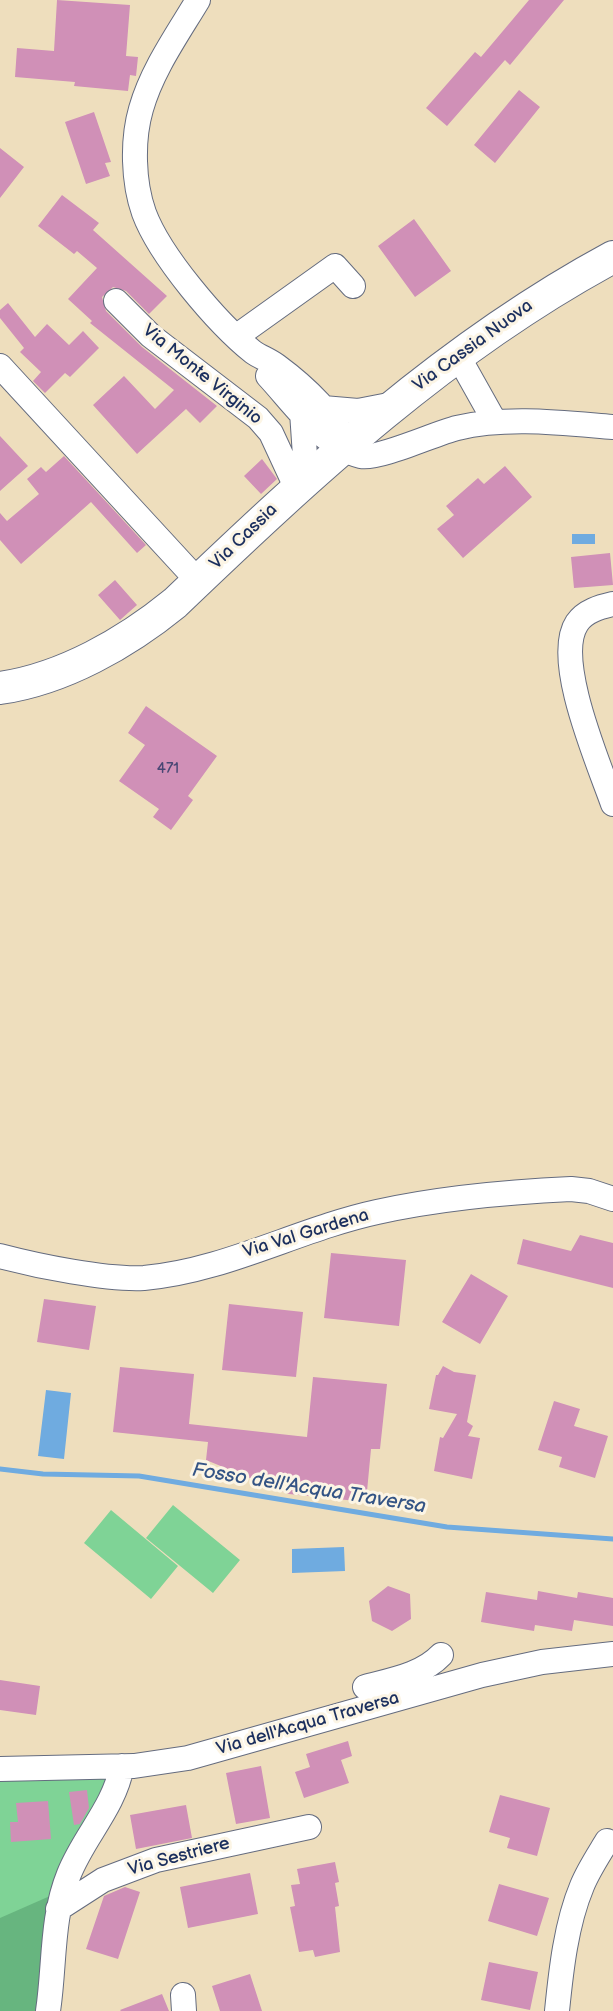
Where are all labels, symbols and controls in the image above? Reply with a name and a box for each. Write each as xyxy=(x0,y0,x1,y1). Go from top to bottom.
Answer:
street label: Via Cassia Nuova xyxy=(409,295,537,397)
street label: Via Monte Virginio xyxy=(138,320,266,430)
street label: Via Cassia xyxy=(206,500,282,574)
house number: 471 xyxy=(157,760,179,778)
street label: Via Val Gardena xyxy=(241,1205,371,1263)
water label: Fosso dell'Acqua Traversa xyxy=(190,1459,428,1519)
street label: Via dell'Acqua Traversa xyxy=(214,1688,402,1760)
street label: Via Sestriere xyxy=(126,1833,232,1881)

